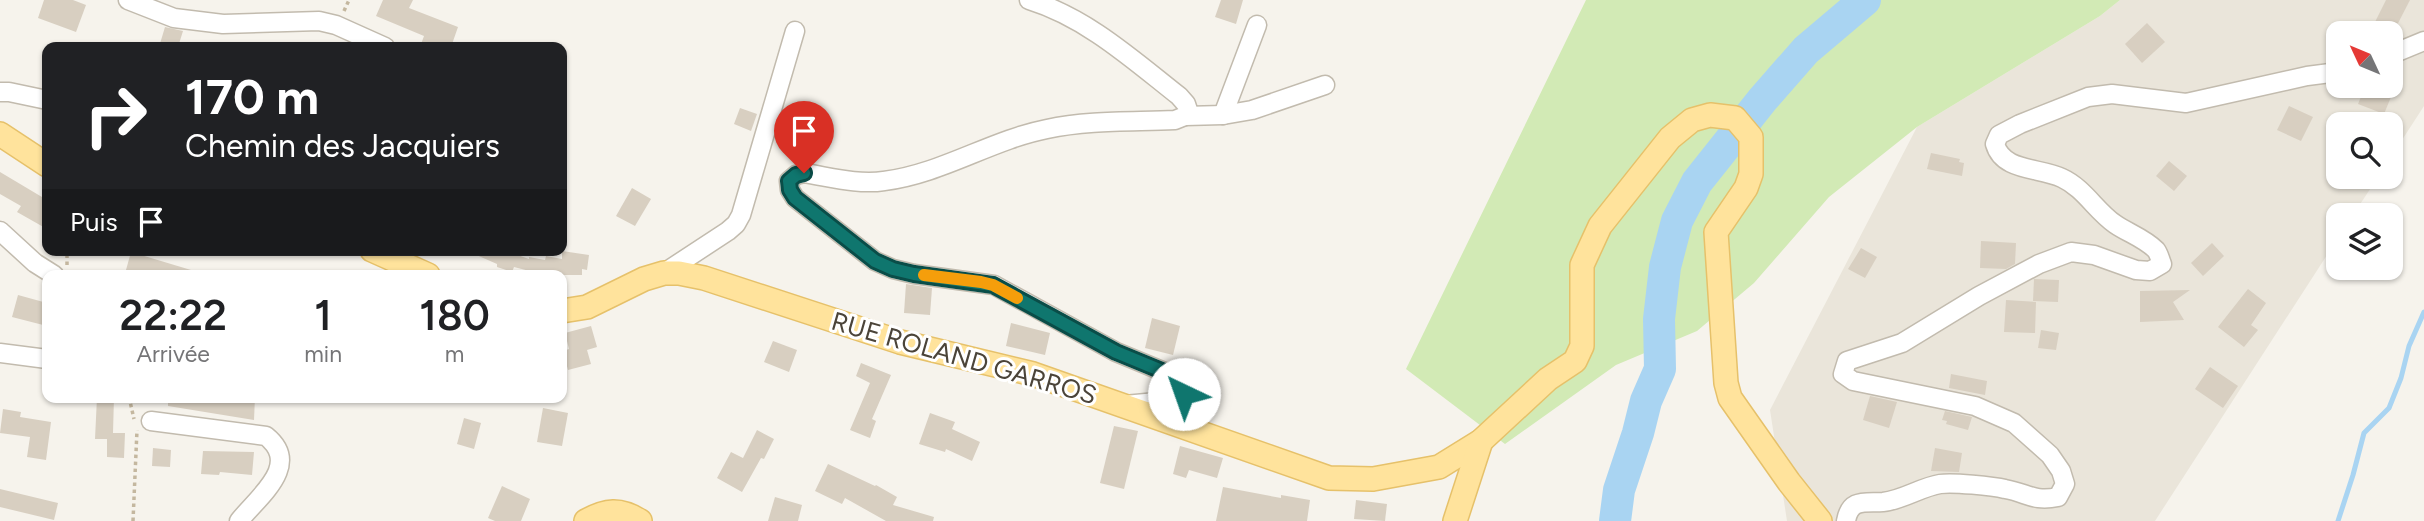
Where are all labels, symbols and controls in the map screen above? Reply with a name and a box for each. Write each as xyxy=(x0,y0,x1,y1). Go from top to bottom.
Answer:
north arrow xyxy=(2326,21,2403,98)
map controls xyxy=(2326,21,2403,280)
text: 170 m xyxy=(185,67,319,126)
icon: right xyxy=(70,70,161,161)
pin xyxy=(774,101,834,173)
icon: arrive xyxy=(785,112,823,150)
button: search xyxy=(2326,112,2403,189)
text: Chemin des Jacquiers xyxy=(185,127,500,165)
icon: arrive xyxy=(132,203,170,241)
button: layers xyxy=(2326,203,2403,280)
text: Puis xyxy=(70,206,118,238)
text: 22:22 xyxy=(119,290,227,341)
text: 1 xyxy=(314,290,332,341)
text: 180 xyxy=(419,290,490,341)
street label: RUE ROLAND GARROS xyxy=(828,305,1100,411)
text: Arrivée xyxy=(136,340,210,368)
text: min xyxy=(304,340,342,368)
text: m xyxy=(445,340,464,368)
position arrow xyxy=(1147,357,1221,431)

